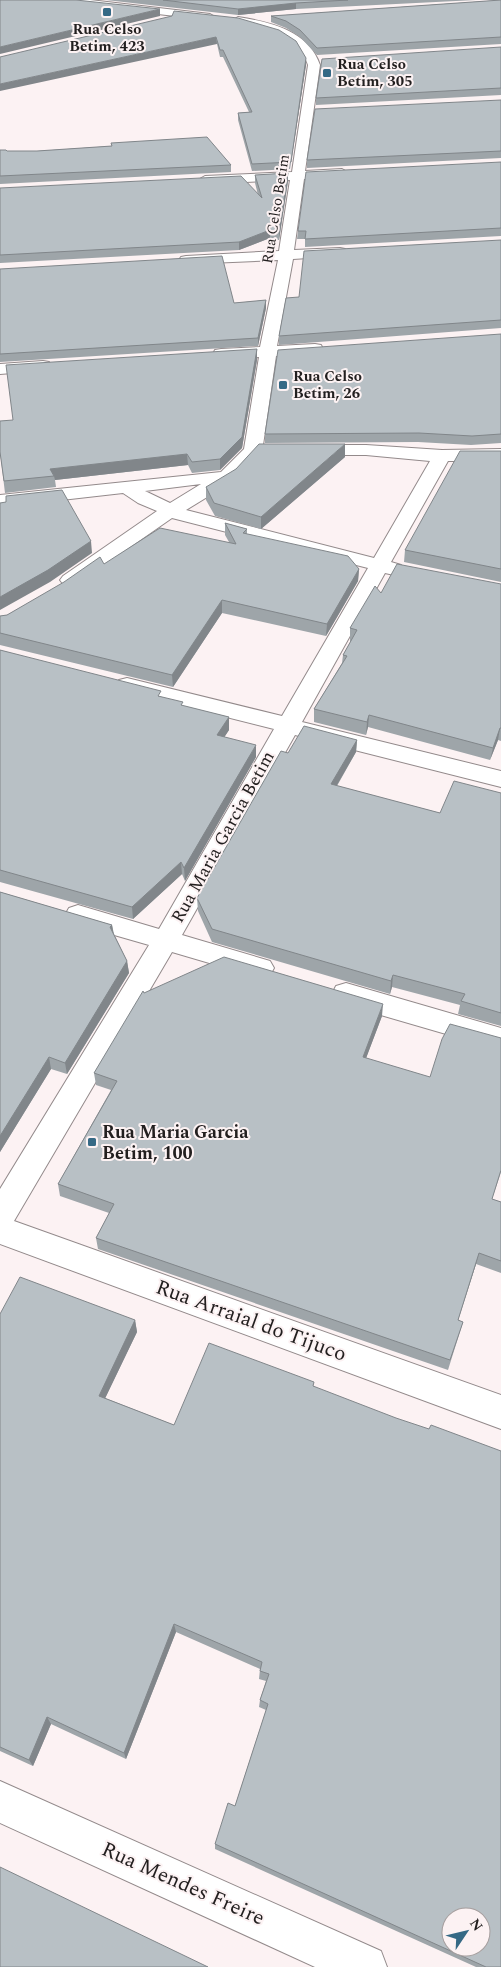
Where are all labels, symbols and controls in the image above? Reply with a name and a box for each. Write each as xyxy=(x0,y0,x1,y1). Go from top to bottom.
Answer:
marker: Rua Celso Betim, 423 xyxy=(101,6,113,18)
place label: Rua Celso Betim, 423 xyxy=(69,18,145,58)
place label: Rua Celso Betim, 305 xyxy=(337,53,413,93)
marker: Rua Celso Betim, 305 xyxy=(321,67,333,79)
street label: Rua Celso Betim xyxy=(256,153,296,265)
place label: Rua Celso Betim, 26 xyxy=(293,365,362,405)
marker: Rua Celso Betim, 26 xyxy=(277,379,289,391)
street label: Rua Maria Garcia Betim xyxy=(164,746,282,928)
place label: Rua Maria Garcia Betim, 100 xyxy=(102,1119,249,1167)
marker: Rua Maria Garcia Betim, 100 xyxy=(86,1136,98,1148)
street label: Rua Arraial do Tijuco xyxy=(151,1272,351,1370)
street label: Rua Mendes Freire xyxy=(96,1834,270,1934)
north arrow xyxy=(441,1907,491,1957)
text: N xyxy=(464,1914,488,1936)

